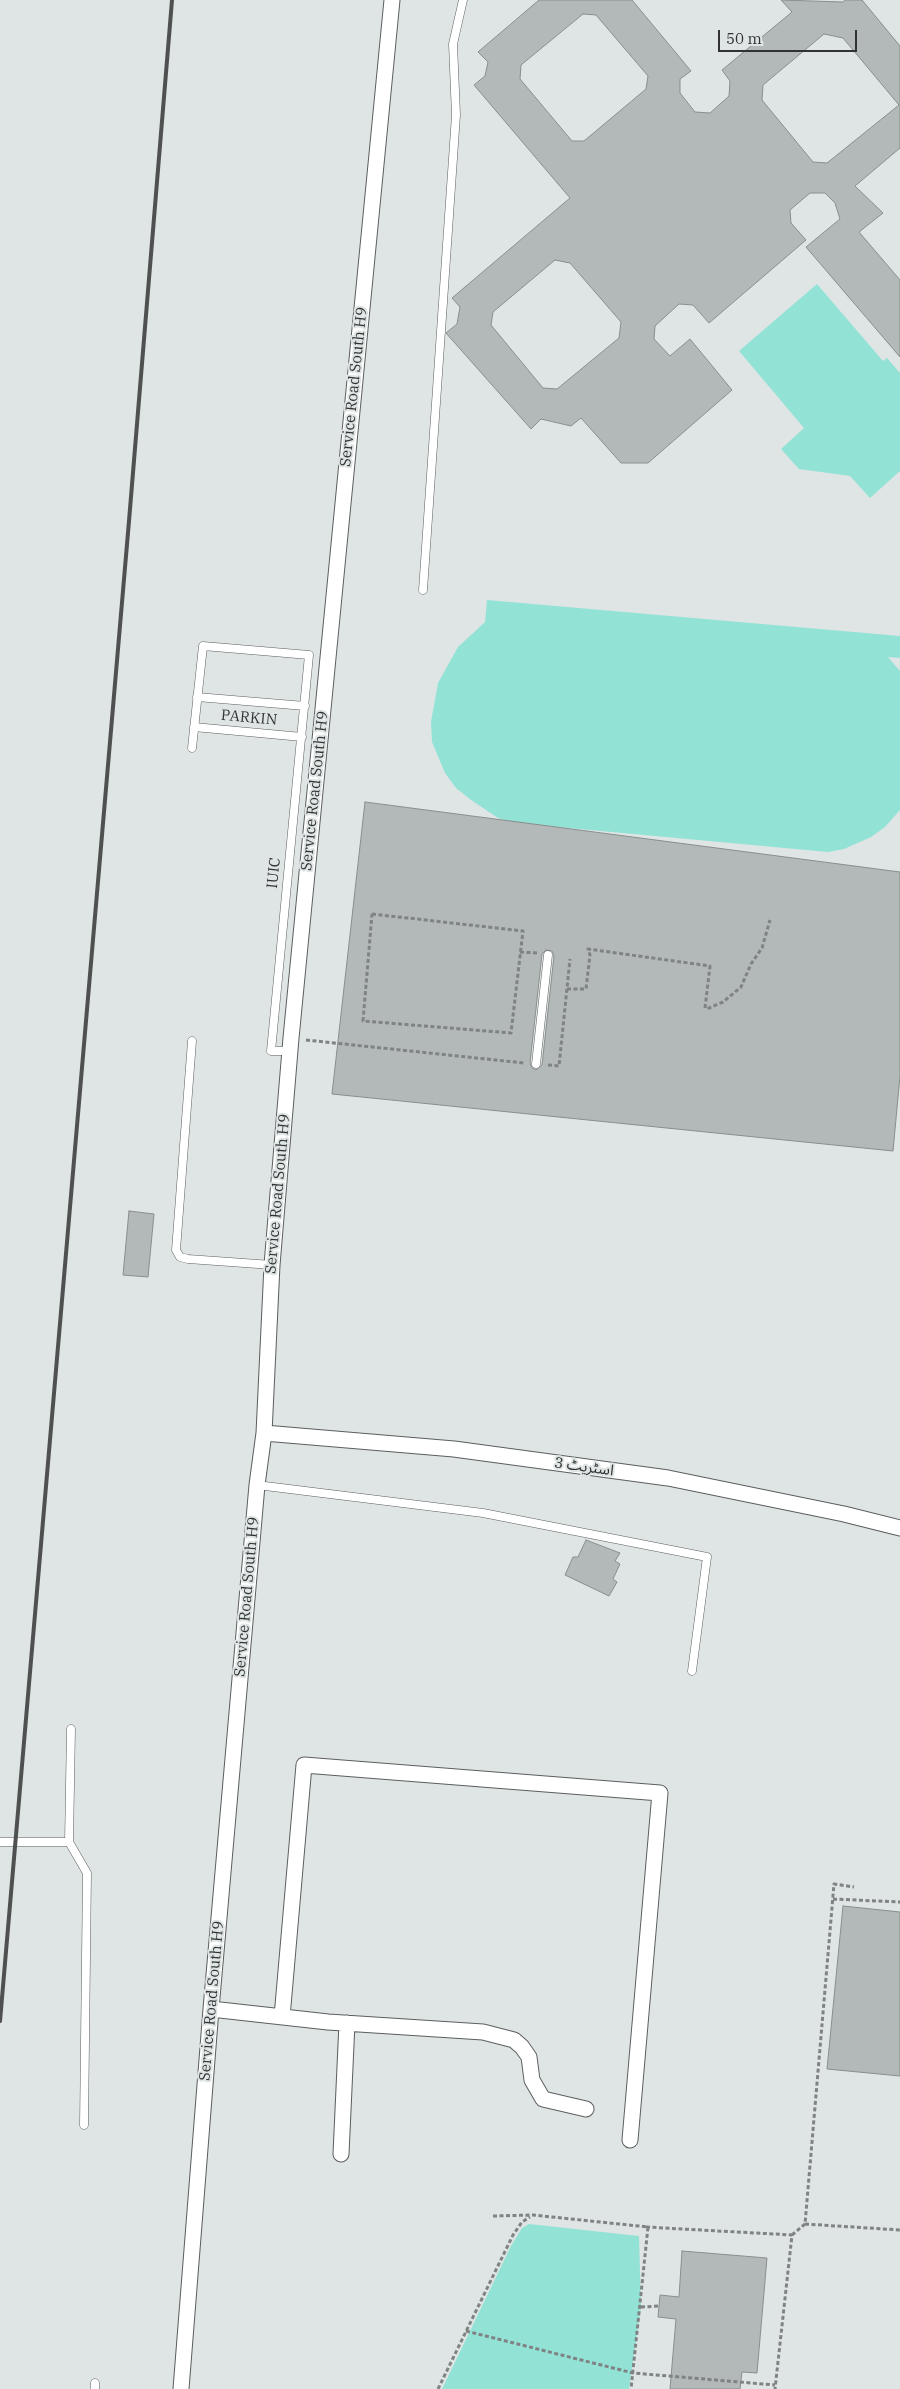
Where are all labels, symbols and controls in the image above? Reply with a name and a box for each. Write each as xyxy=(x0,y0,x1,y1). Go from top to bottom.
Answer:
scale bar xyxy=(720,20,859,52)
text: 50 m xyxy=(726,29,762,48)
street label: Service Road South H9 xyxy=(337,306,371,468)
street label: PARKIN xyxy=(220,707,278,729)
street label: Service Road South H9 xyxy=(298,710,332,872)
street label: IUIC xyxy=(263,857,285,889)
street label: Service Road South H9 xyxy=(262,1113,294,1275)
street label: اسٹریٹ 3 xyxy=(553,1454,615,1480)
street label: Service Road South H9 xyxy=(231,1516,263,1678)
street label: Service Road South H9 xyxy=(196,1920,228,2082)

